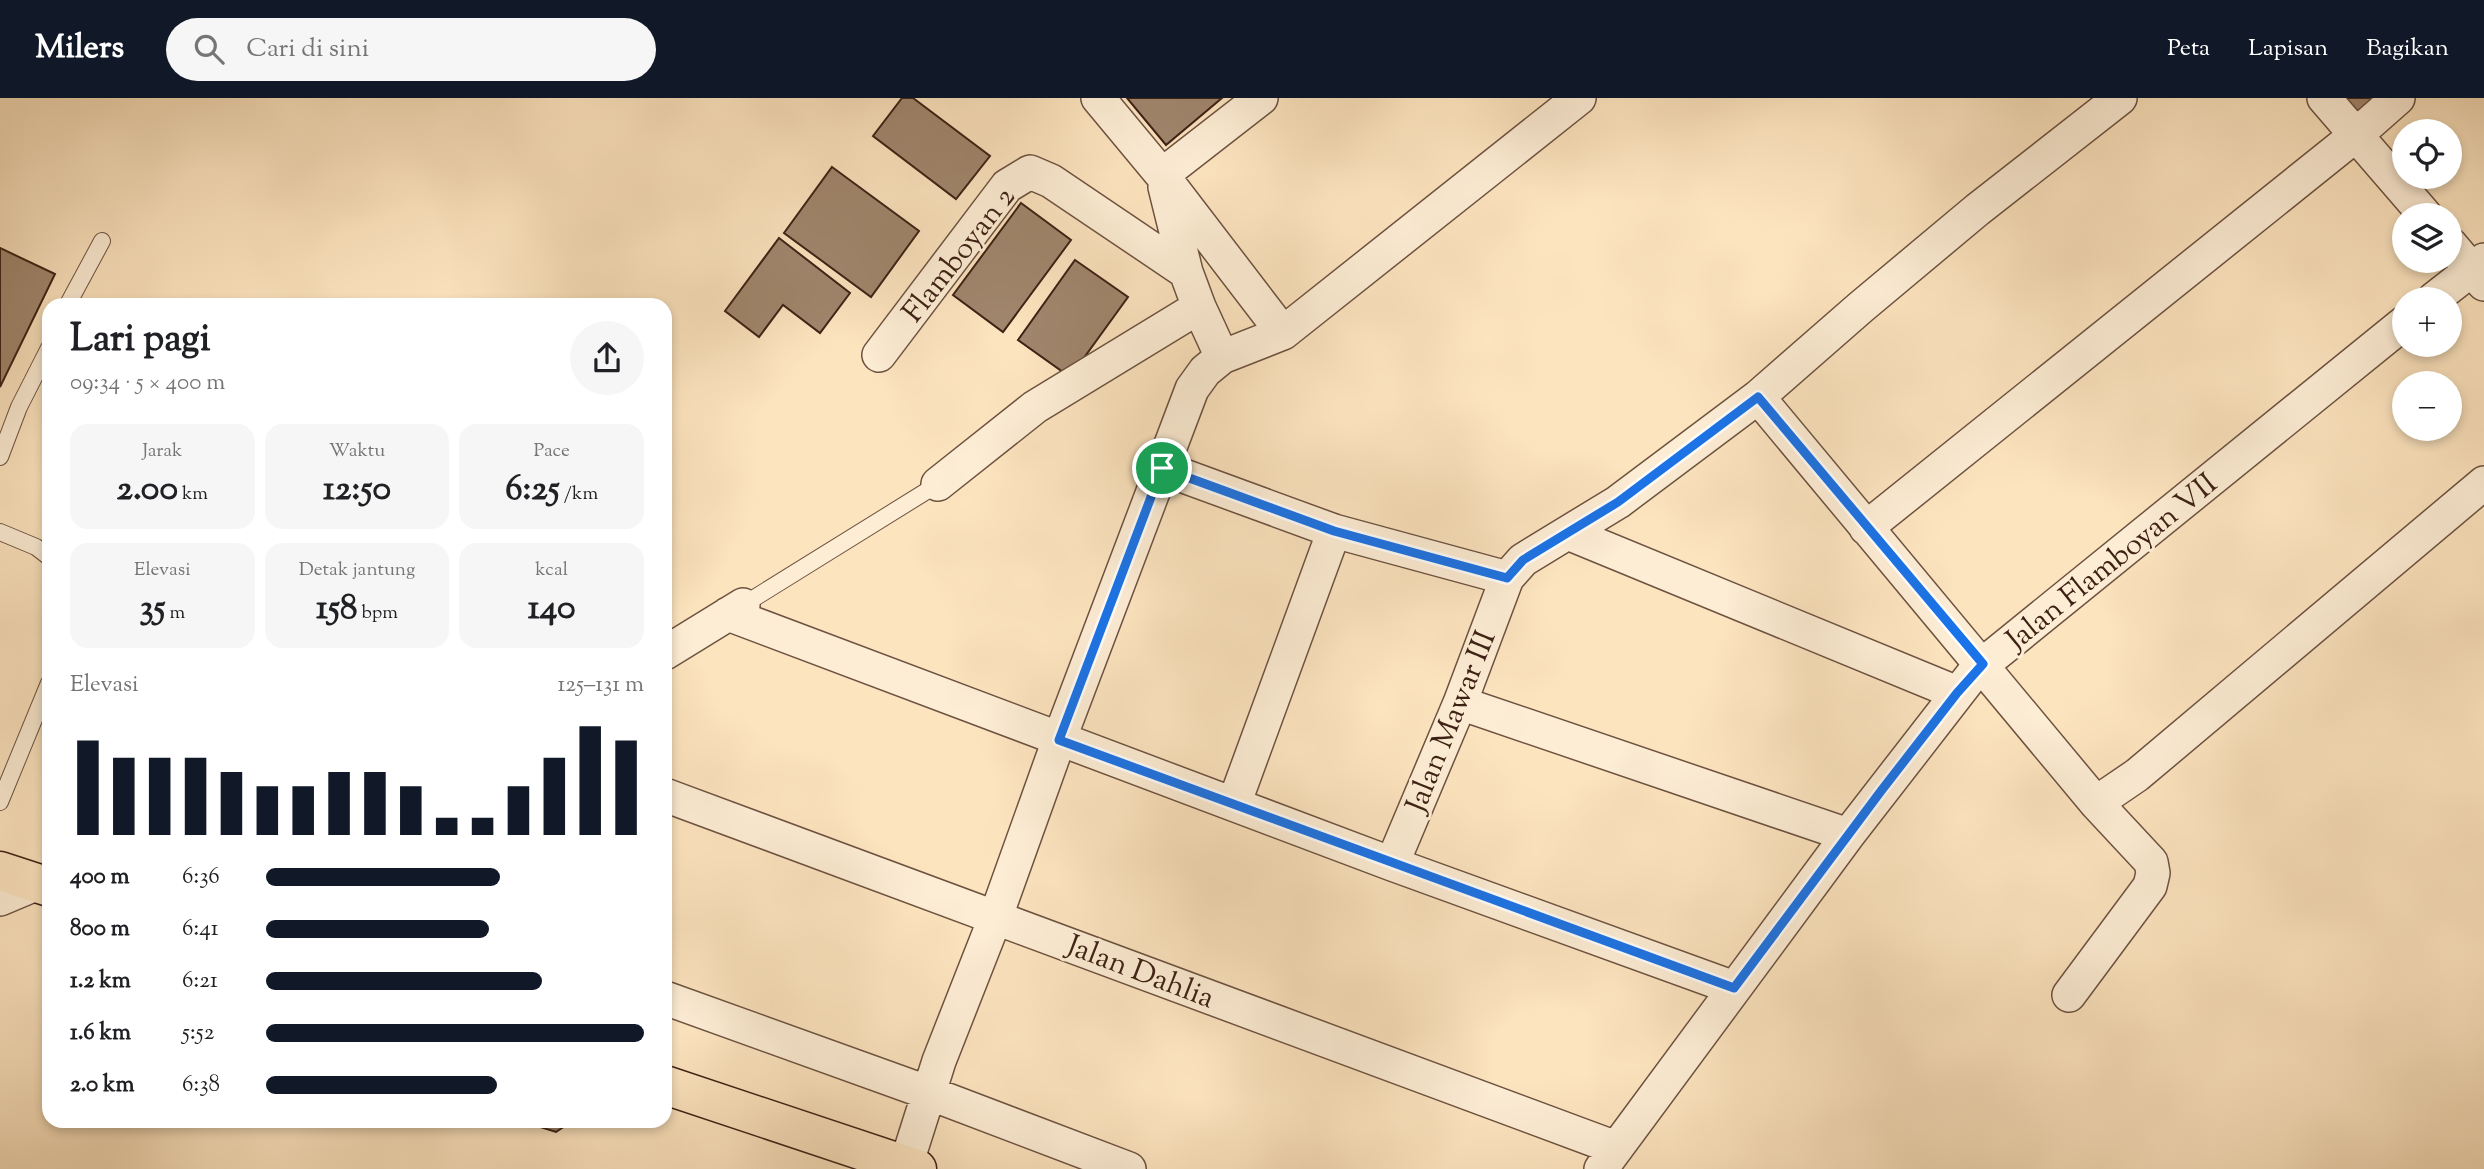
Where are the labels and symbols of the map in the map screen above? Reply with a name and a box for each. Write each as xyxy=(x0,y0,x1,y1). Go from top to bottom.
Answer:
street label: Flamboyan 2 xyxy=(893,178,1027,333)
pin xyxy=(1132,438,1192,498)
street label: Jalan Flamboyan VII xyxy=(1996,464,2228,663)
street label: Jalan Mawar III xyxy=(1396,624,1508,821)
street label: Jalan Dahlia xyxy=(1058,925,1220,1021)

